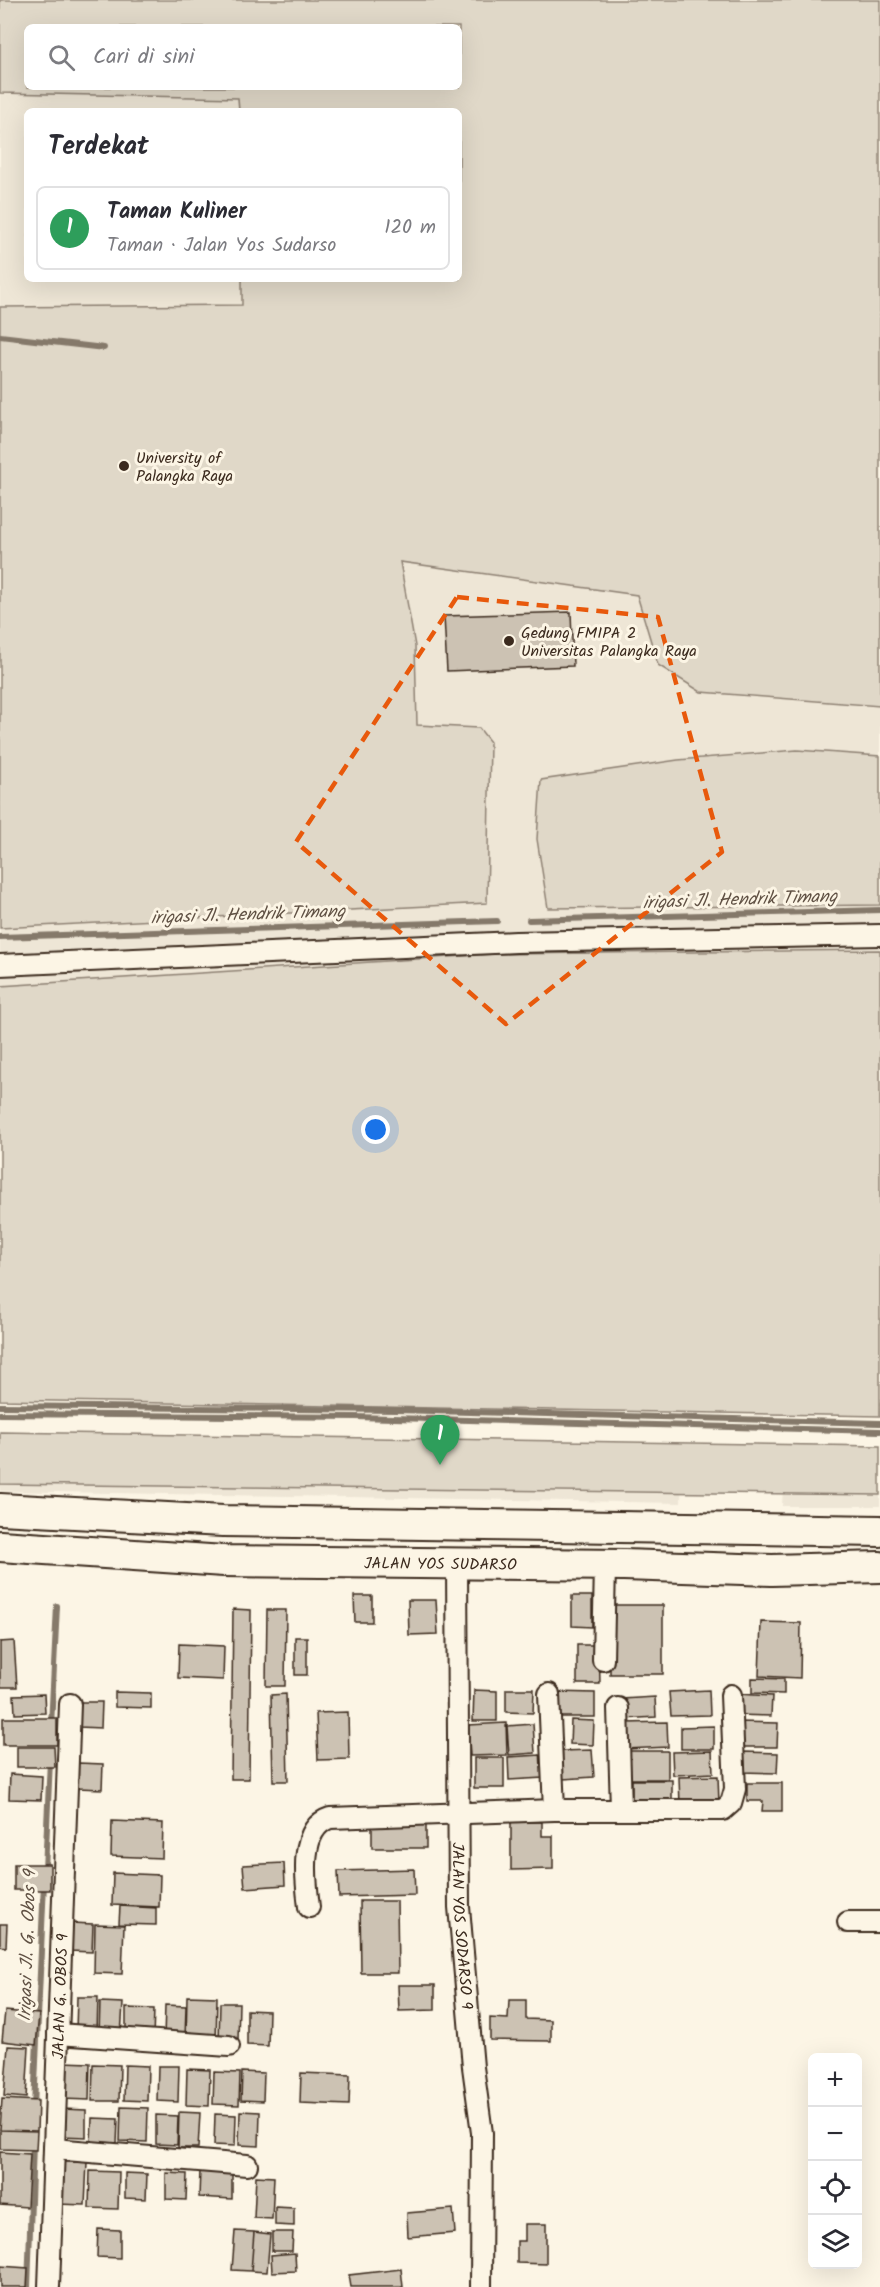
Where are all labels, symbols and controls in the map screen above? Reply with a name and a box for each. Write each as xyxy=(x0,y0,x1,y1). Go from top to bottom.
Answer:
search box xyxy=(24,24,462,90)
text: Cari di sini xyxy=(93,40,194,75)
icon: search xyxy=(45,41,78,74)
text: Terdekat xyxy=(48,126,149,168)
text: Taman Kuliner xyxy=(107,195,246,230)
text: 1 xyxy=(66,212,73,244)
text: 120 m xyxy=(384,212,436,244)
text: Taman · Jalan Yos Sudarso xyxy=(107,230,336,262)
place label: University of Palangka Raya xyxy=(136,446,233,489)
marker: University of Palangka Raya xyxy=(117,459,131,473)
place label: Gedung FMIPA 2 Universitas Palangka Raya xyxy=(521,621,697,664)
marker: Gedung FMIPA 2 Universitas Palangka Raya xyxy=(502,634,516,648)
water label: irigasi Jl. Hendrik Timang xyxy=(642,883,839,918)
water label: irigasi Jl. Hendrik Timang xyxy=(150,898,347,933)
your location xyxy=(361,1115,390,1144)
pin: 1 xyxy=(420,1416,460,1465)
street label: JALAN YOS SUDARSO xyxy=(364,1551,517,1578)
street label: JALAN YOS SODARSO 9 xyxy=(445,1842,479,2011)
water label: Irigasi Jl. G. Obos 9 xyxy=(11,1868,46,2022)
street label: JALAN G. OBOS 9 xyxy=(46,1933,76,2059)
map controls xyxy=(808,2053,862,2269)
button: + xyxy=(808,2053,862,2107)
button: − xyxy=(808,2107,862,2161)
button: locate xyxy=(808,2161,862,2215)
button: layers xyxy=(808,2215,862,2269)

